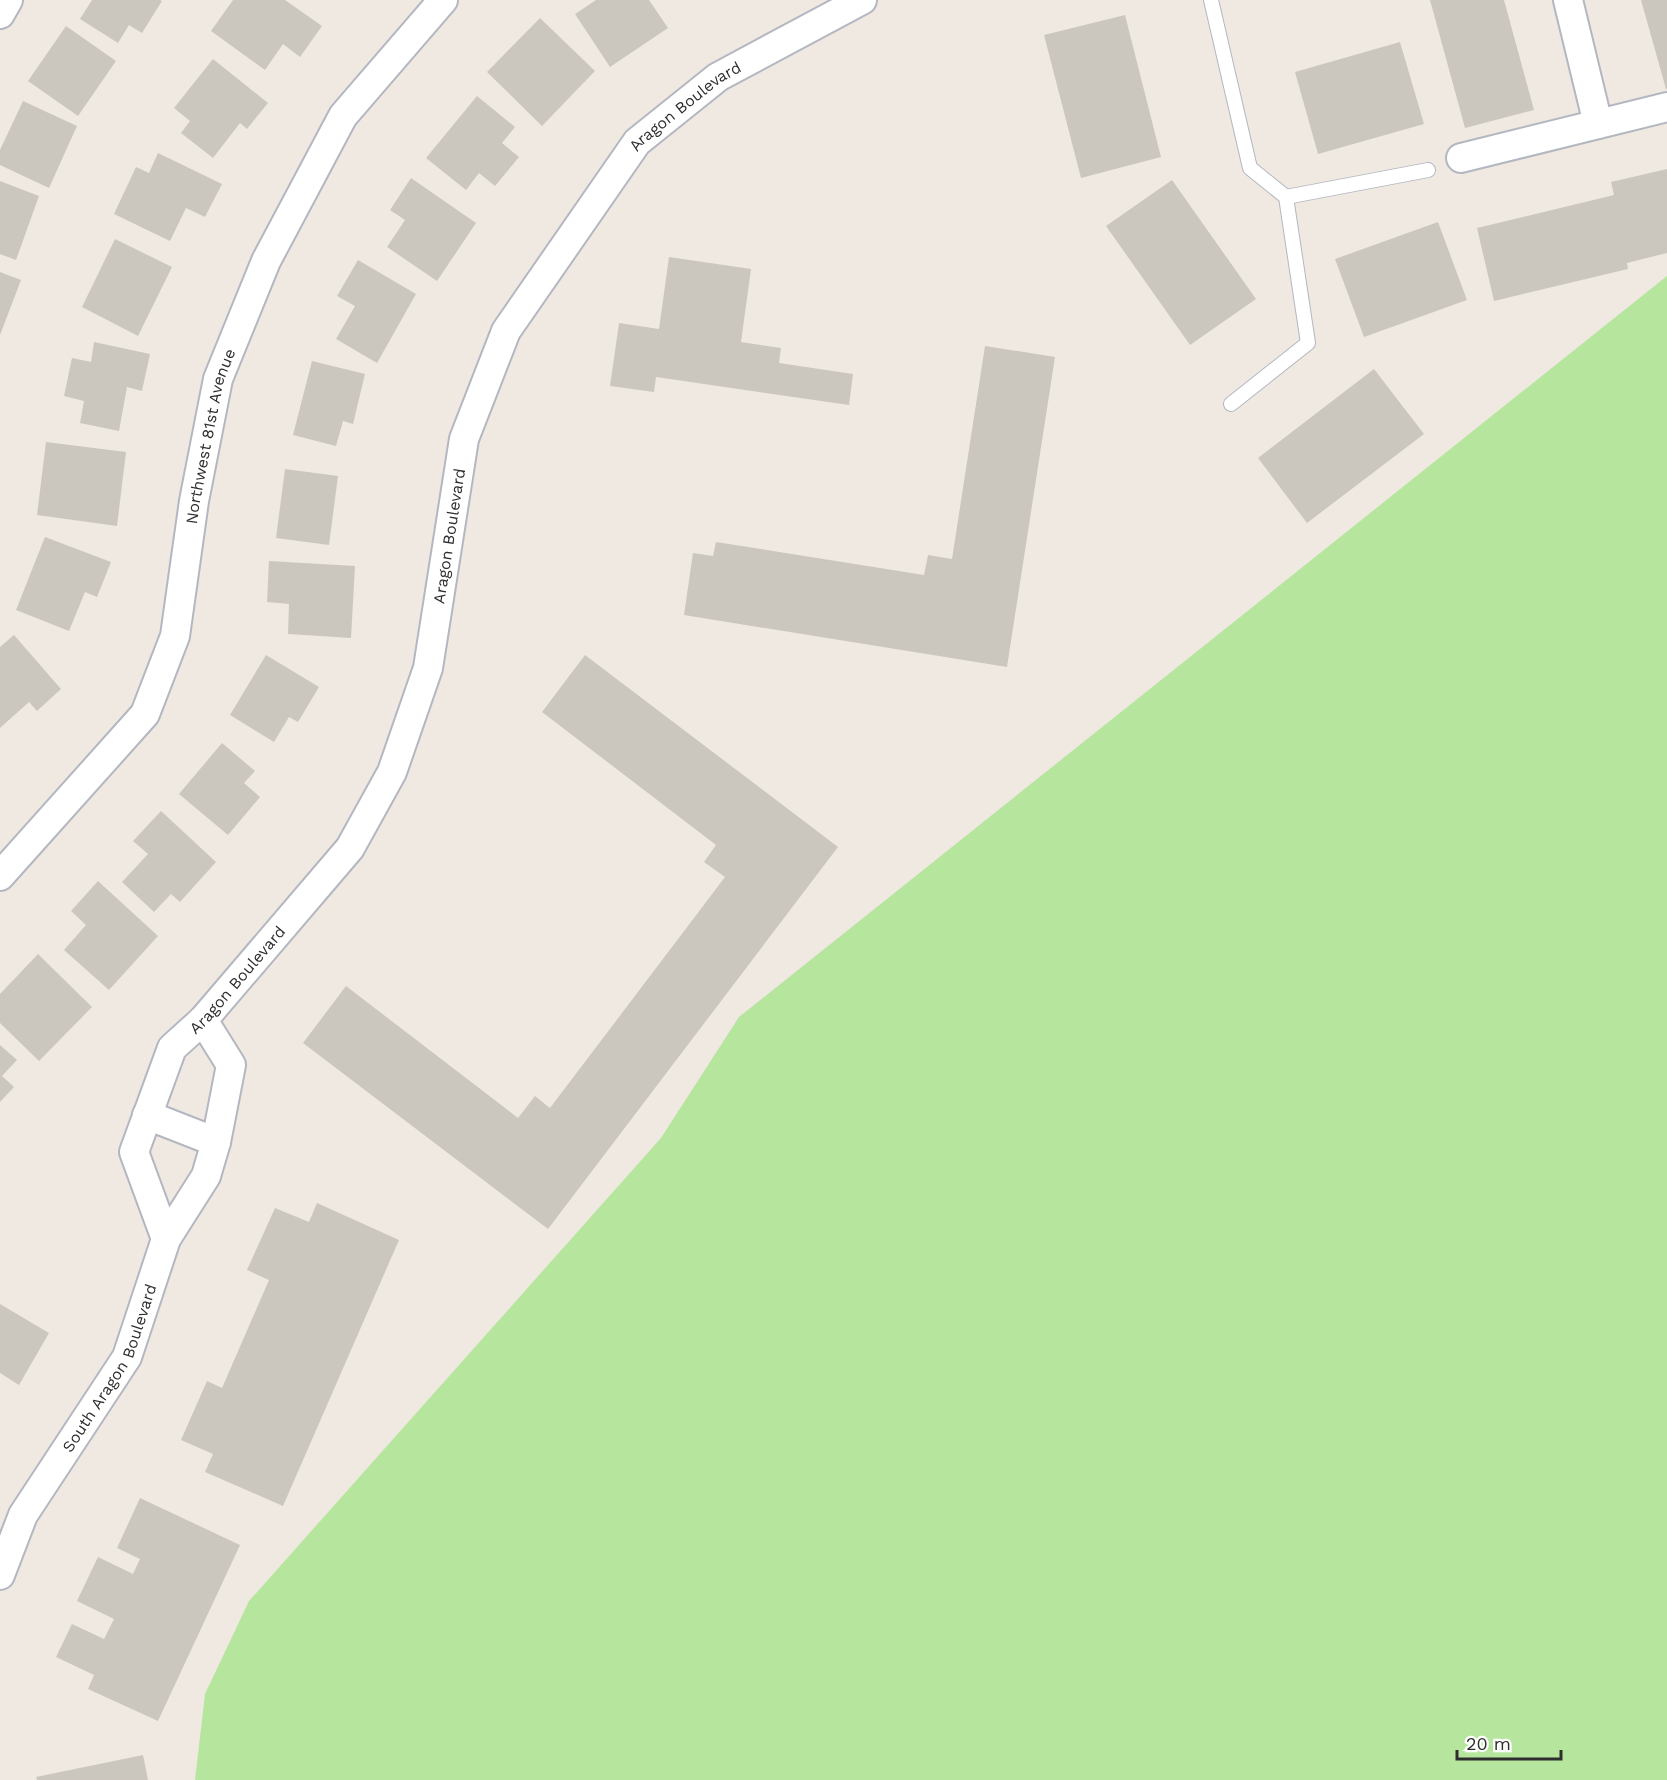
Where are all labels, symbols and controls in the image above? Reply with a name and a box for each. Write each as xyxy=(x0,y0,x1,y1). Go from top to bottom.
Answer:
street label: Aragon Boulevard xyxy=(625,57,744,155)
street label: Northwest 81st Avenue xyxy=(182,346,239,525)
street label: Aragon Boulevard xyxy=(429,467,469,605)
street label: Aragon Boulevard xyxy=(185,922,289,1038)
street label: South Aragon Boulevard xyxy=(58,1281,161,1456)
scale bar xyxy=(1457,1723,1560,1761)
text: 20 m xyxy=(1466,1733,1511,1754)

